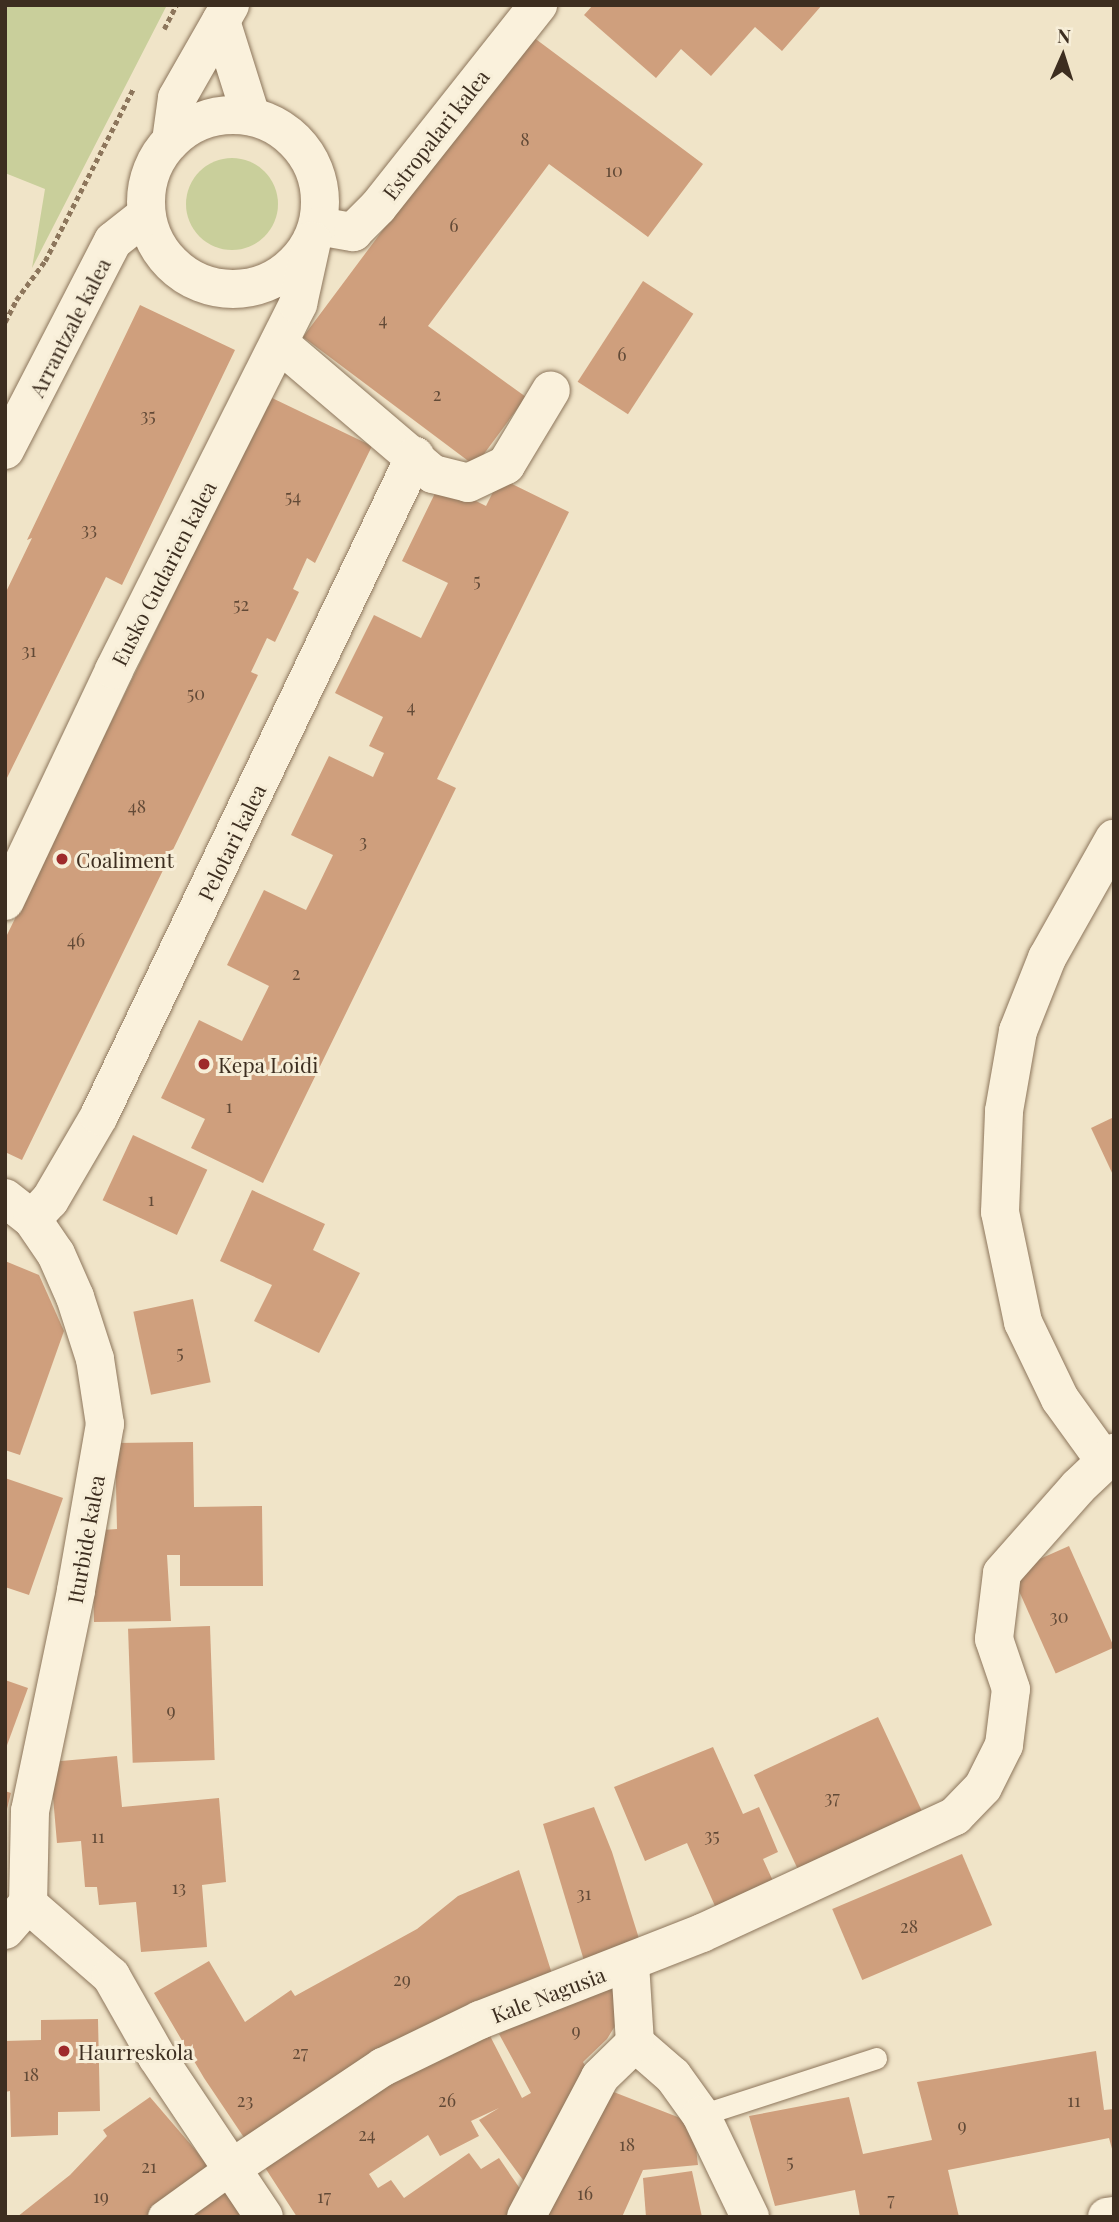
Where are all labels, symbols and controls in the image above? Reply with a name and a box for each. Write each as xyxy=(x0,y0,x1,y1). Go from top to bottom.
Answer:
north arrow xyxy=(1028,21,1098,91)
text: N xyxy=(1057,22,1072,48)
street label: Estropalari kalea xyxy=(376,64,494,204)
house number: 8 xyxy=(520,128,530,150)
house number: 10 xyxy=(605,159,623,181)
house number: 6 xyxy=(449,214,459,236)
street label: Arrantzale kalea xyxy=(23,253,115,401)
house number: 4 xyxy=(379,308,387,330)
house number: 6 xyxy=(617,343,627,365)
house number: 2 xyxy=(433,383,441,405)
house number: 35 xyxy=(140,404,156,426)
street label: Eusko Gudarien kalea xyxy=(105,476,221,670)
house number: 54 xyxy=(285,485,301,507)
house number: 33 xyxy=(81,518,97,540)
house number: 5 xyxy=(473,569,481,591)
house number: 52 xyxy=(233,593,249,615)
house number: 31 xyxy=(22,639,36,661)
house number: 50 xyxy=(187,682,205,704)
house number: 4 xyxy=(407,695,415,717)
street label: Pelotari kalea xyxy=(192,779,270,905)
house number: 48 xyxy=(128,795,146,817)
house number: 3 xyxy=(359,830,367,852)
place label: Coaliment xyxy=(76,846,174,872)
marker: Coaliment xyxy=(54,851,70,867)
house number: 46 xyxy=(67,929,85,951)
house number: 2 xyxy=(292,962,300,984)
place label: Kepa Loidi xyxy=(218,1051,319,1077)
marker: Kepa Loidi xyxy=(196,1056,212,1072)
house number: 1 xyxy=(226,1095,232,1117)
house number: 1 xyxy=(148,1188,154,1210)
house number: 5 xyxy=(176,1341,184,1363)
street label: Iturbide kalea xyxy=(61,1473,109,1605)
house number: 30 xyxy=(1050,1605,1068,1627)
house number: 9 xyxy=(166,1699,176,1721)
house number: 37 xyxy=(824,1786,840,1808)
house number: 35 xyxy=(704,1824,720,1846)
house number: 11 xyxy=(91,1825,105,1847)
house number: 13 xyxy=(172,1876,186,1898)
house number: 31 xyxy=(577,1882,591,1904)
house number: 28 xyxy=(900,1915,918,1937)
street label: Kale Nagusia xyxy=(487,1961,609,2027)
house number: 29 xyxy=(393,1968,411,1990)
house number: 9 xyxy=(571,2019,581,2041)
place label: Haurreskola xyxy=(78,2038,193,2064)
house number: 27 xyxy=(292,2041,308,2063)
marker: Haurreskola xyxy=(56,2043,72,2059)
house number: 18 xyxy=(23,2063,39,2085)
house number: 23 xyxy=(237,2089,253,2111)
house number: 26 xyxy=(438,2089,456,2111)
house number: 11 xyxy=(1067,2089,1081,2111)
house number: 9 xyxy=(957,2114,967,2136)
house number: 24 xyxy=(358,2123,376,2145)
house number: 18 xyxy=(619,2133,635,2155)
house number: 5 xyxy=(786,2150,794,2172)
house number: 21 xyxy=(141,2155,157,2177)
house number: 16 xyxy=(577,2182,593,2204)
house number: 19 xyxy=(93,2185,109,2207)
house number: 17 xyxy=(317,2185,331,2207)
house number: 7 xyxy=(887,2188,895,2210)

